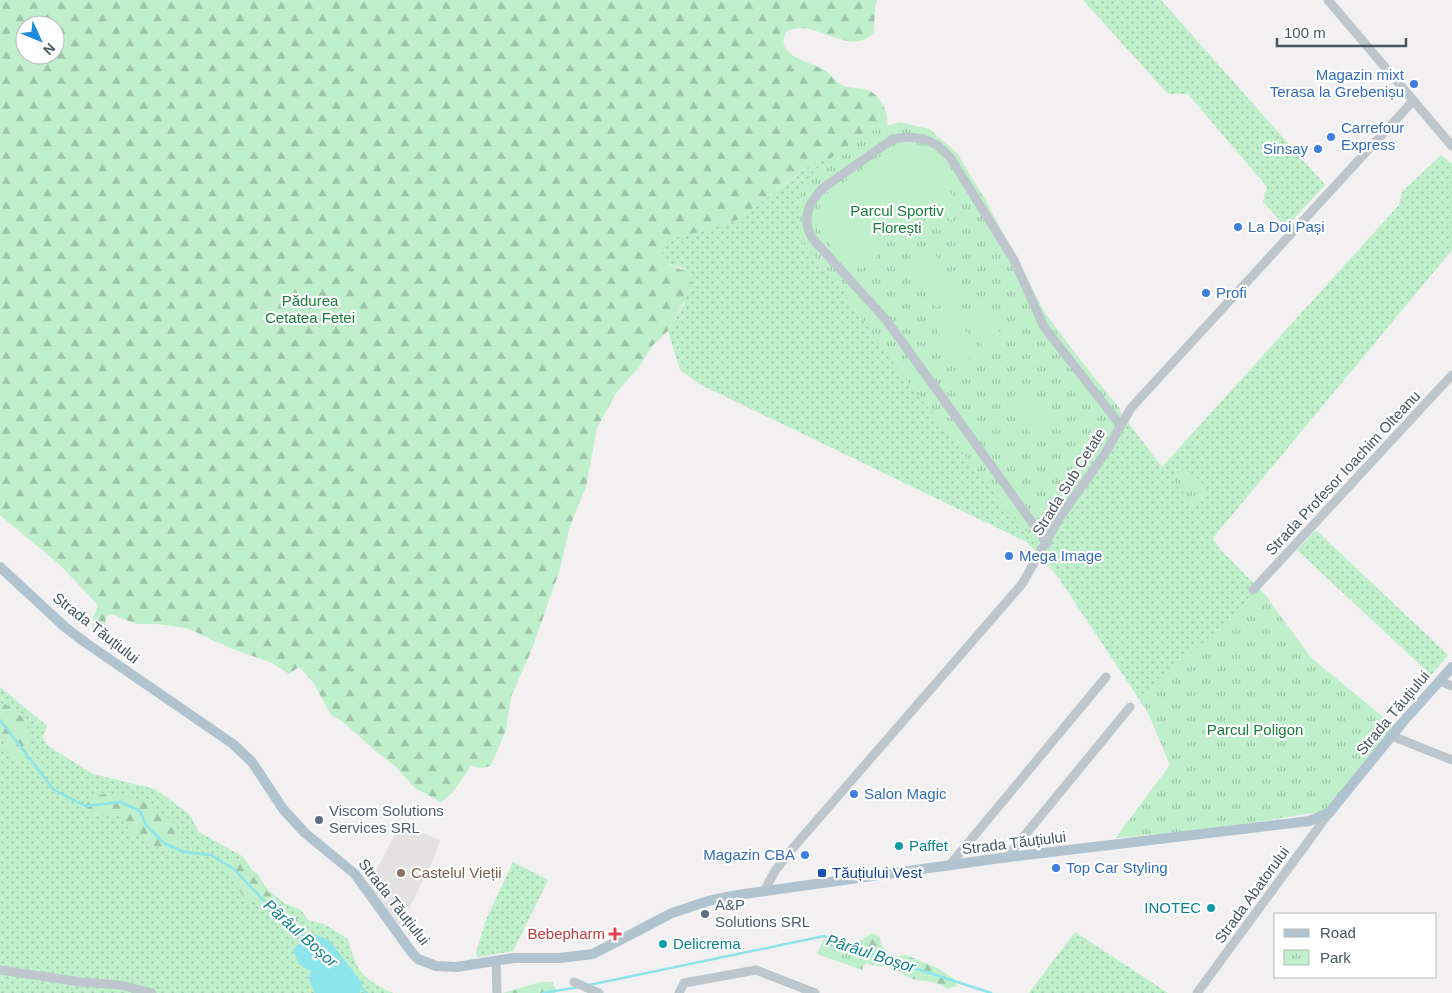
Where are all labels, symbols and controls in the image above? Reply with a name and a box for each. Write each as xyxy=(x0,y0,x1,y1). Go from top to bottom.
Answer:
north arrow xyxy=(15,15,65,65)
scale bar xyxy=(1277,15,1406,47)
text: 100 m xyxy=(1284,24,1326,41)
text: N xyxy=(40,40,59,58)
place label: Magazin mixt Terasa la Grebenișu xyxy=(1270,66,1405,100)
marker: Magazin mixt Terasa la Grebenișu xyxy=(1408,78,1420,90)
place label: Carrefour Express xyxy=(1341,119,1404,153)
marker: Carrefour Express xyxy=(1325,131,1337,143)
place label: Sinsay xyxy=(1263,140,1308,157)
marker: Sinsay xyxy=(1312,143,1324,155)
park label: Parcul Sportiv Florești xyxy=(850,202,944,236)
place label: La Doi Pași xyxy=(1248,218,1325,235)
marker: La Doi Pași xyxy=(1232,221,1244,233)
place label: Profi xyxy=(1216,284,1247,301)
marker: Profi xyxy=(1200,287,1212,299)
park label: Pădurea Cetatea Fetei xyxy=(265,292,355,326)
street label: Strada Profesor Ioachim Olteanu xyxy=(1262,387,1423,558)
street label: Strada Sub Cetate xyxy=(1029,425,1108,539)
place label: Mega Image xyxy=(1019,547,1102,564)
marker: Mega Image xyxy=(1003,550,1015,562)
street label: Strada Tăuțiului xyxy=(50,589,143,667)
street label: Strada Tăuțiului xyxy=(1352,667,1433,758)
park label: Parcul Poligon xyxy=(1207,721,1303,738)
place label: Salon Magic xyxy=(864,785,947,802)
marker: Salon Magic xyxy=(848,788,860,800)
place label: Viscom Solutions Services SRL xyxy=(329,802,444,836)
marker: Viscom Solutions Services SRL xyxy=(313,814,325,826)
street label: Strada Tăuțiului xyxy=(961,828,1067,857)
place label: Paffet xyxy=(909,837,949,854)
marker: Paffet xyxy=(893,840,905,852)
street label: Strada Abatorului xyxy=(1211,843,1292,946)
place label: Magazin CBA xyxy=(703,846,795,863)
marker: Magazin CBA xyxy=(799,849,811,861)
street label: Strada Tăuțiului xyxy=(355,855,433,948)
place label: Top Car Styling xyxy=(1066,859,1168,876)
marker: Top Car Styling xyxy=(1050,862,1062,874)
place label: Castelul Vieții xyxy=(411,864,502,881)
place label: Tăuțiului Vest xyxy=(832,864,923,881)
marker: Castelul Vieții xyxy=(395,867,407,879)
marker: Tăuțiului Vest xyxy=(816,867,828,879)
water label: Pârâul Boșor xyxy=(261,896,341,971)
place label: A&P Solutions SRL xyxy=(715,896,810,930)
place label: INOTEC xyxy=(1144,899,1201,916)
marker: INOTEC xyxy=(1205,902,1217,914)
marker: A&P Solutions SRL xyxy=(699,908,711,920)
legend xyxy=(1274,913,1437,978)
text: Road xyxy=(1320,924,1356,941)
place label: Bebepharm xyxy=(527,925,605,942)
marker: Bebepharm xyxy=(609,928,621,940)
water label: Pârâul Boșor xyxy=(824,931,918,976)
place label: Delicrema xyxy=(673,935,741,952)
marker: Delicrema xyxy=(657,938,669,950)
text: Park xyxy=(1320,949,1351,966)

